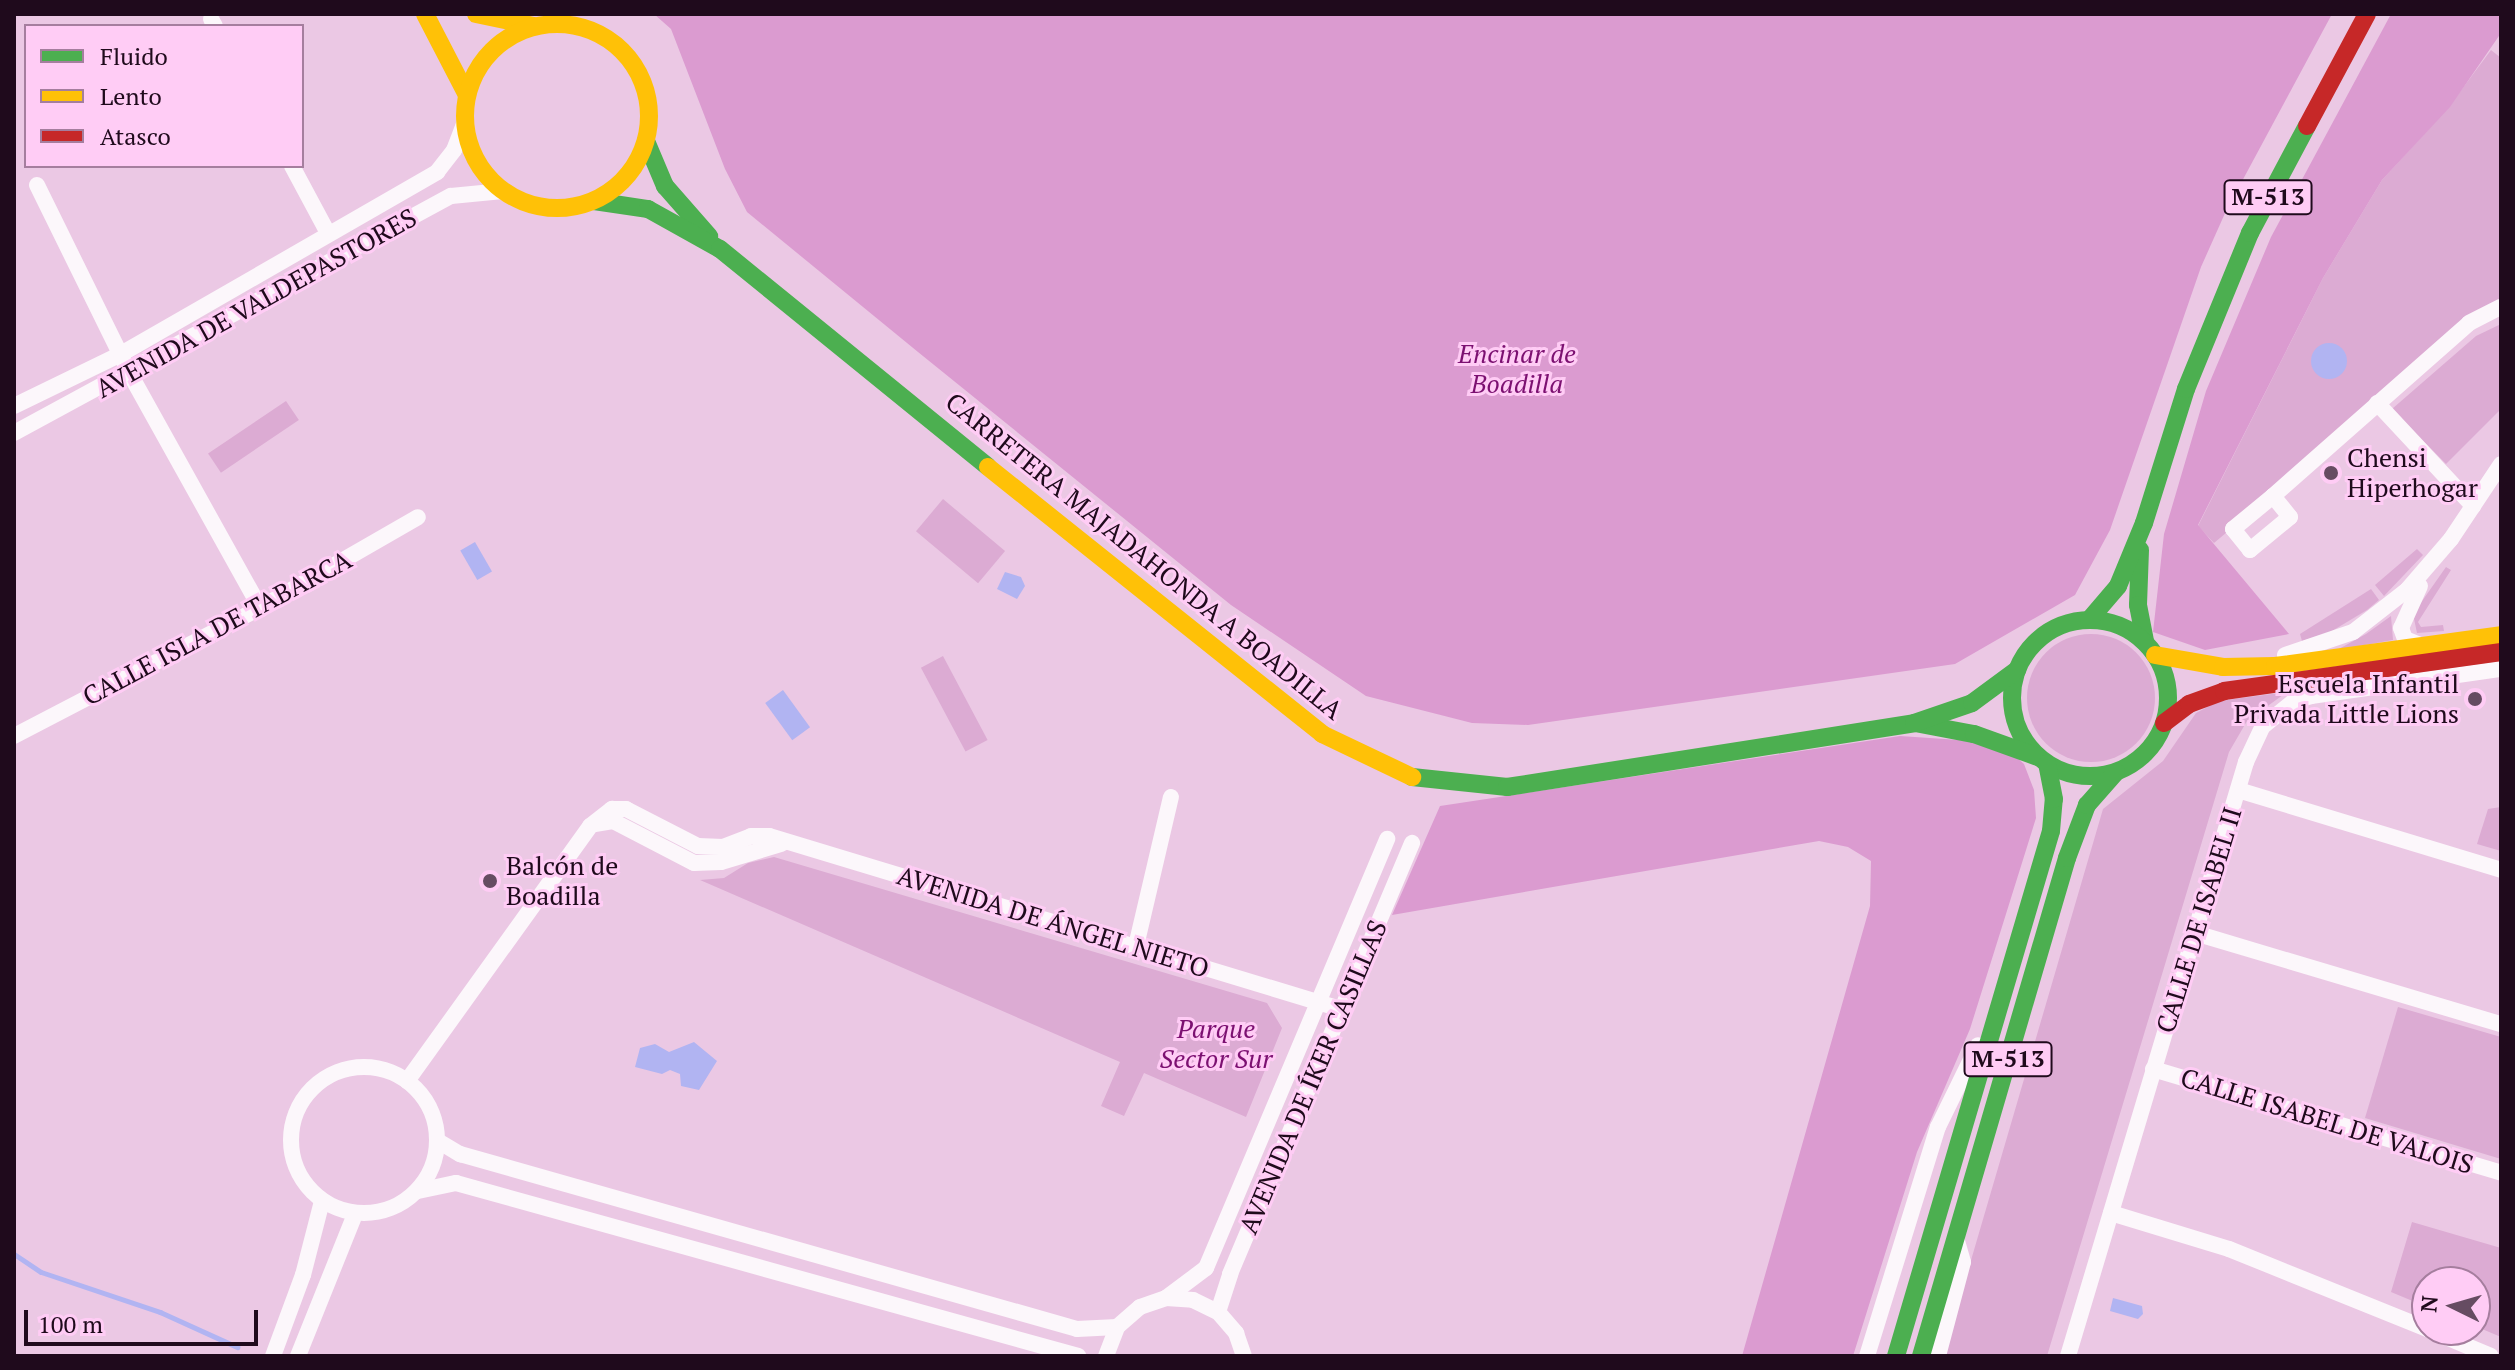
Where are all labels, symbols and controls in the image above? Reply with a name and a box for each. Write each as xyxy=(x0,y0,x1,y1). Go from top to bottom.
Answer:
legend xyxy=(24,24,304,168)
text: Fluido xyxy=(100,40,168,72)
text: Lento xyxy=(100,80,162,112)
text: Atasco xyxy=(100,120,171,152)
road number: M-513 xyxy=(2222,177,2314,217)
street label: AVENIDA DE VALDEPASTORES xyxy=(90,201,422,405)
park label: Encinar de Boadilla xyxy=(1458,338,1576,400)
street label: CARRETERA MAJADAHONDA A BOADILLA xyxy=(939,385,1349,727)
place label: Chensi Hiperhogar xyxy=(2347,442,2478,504)
marker: Chensi Hiperhogar xyxy=(2322,464,2340,482)
street label: CALLE ISLA DE TABARCA xyxy=(77,544,357,712)
place label: Escuela Infantil Privada Little Lions xyxy=(2234,668,2459,730)
marker: Escuela Infantil Privada Little Lions xyxy=(2466,690,2484,708)
street label: CALLE DE ISABEL II xyxy=(2150,803,2248,1037)
place label: Balcón de Boadilla xyxy=(506,850,618,912)
street label: AVENIDA DE ÁNGEL NIETO xyxy=(893,859,1213,985)
marker: Balcón de Boadilla xyxy=(481,872,499,890)
street label: AVENIDA DE ÍKER CASILLAS xyxy=(1233,915,1393,1239)
park label: Parque Sector Sur xyxy=(1160,1013,1272,1074)
road number: M-513 xyxy=(1962,1039,2054,1079)
street label: CALLE ISABEL DE VALOIS xyxy=(2177,1061,2477,1181)
north arrow xyxy=(2411,1266,2491,1346)
scale bar xyxy=(28,1294,262,1344)
text: N xyxy=(2413,1294,2444,1314)
text: 100 m xyxy=(38,1308,103,1340)

